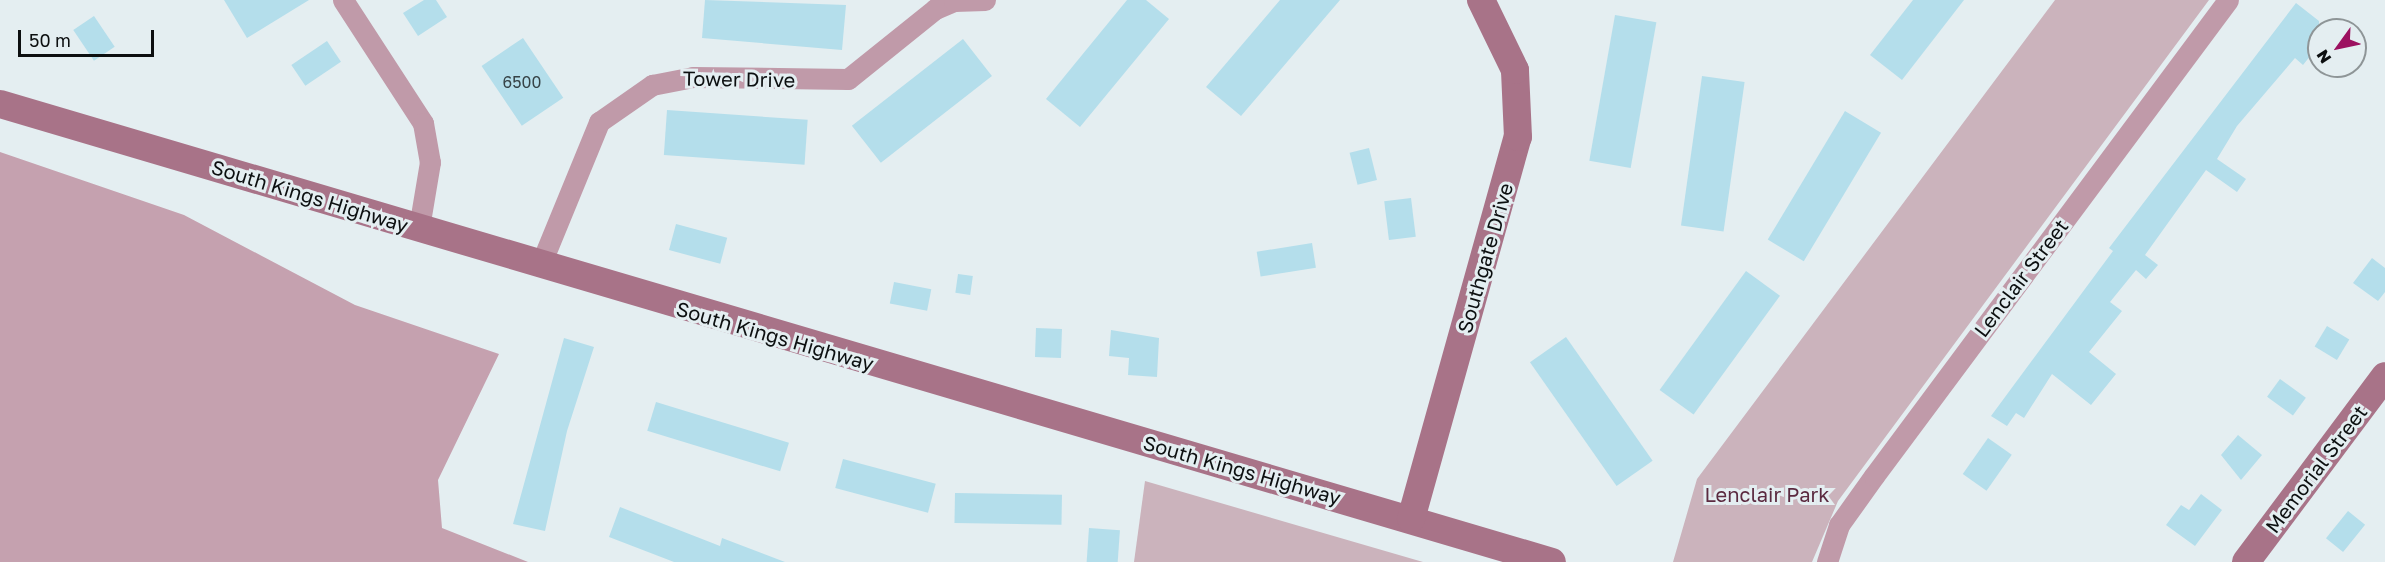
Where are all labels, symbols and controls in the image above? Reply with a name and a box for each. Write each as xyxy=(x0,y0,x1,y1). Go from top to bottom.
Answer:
scale bar xyxy=(21,18,158,56)
north arrow xyxy=(2307,18,2367,78)
text: 50 m xyxy=(29,29,71,51)
text: N xyxy=(2312,46,2335,67)
street label: Tower Drive xyxy=(683,66,795,92)
house number: 6500 xyxy=(503,72,541,92)
street label: South Kings Highway xyxy=(209,155,411,237)
street label: Southgate Drive xyxy=(1452,180,1518,336)
street label: Lenclair Street xyxy=(1969,214,2073,342)
street label: South Kings Highway xyxy=(673,296,877,376)
street label: Memorial Street xyxy=(2260,400,2372,538)
street label: South Kings Highway xyxy=(1140,430,1344,510)
park label: Lenclair Park xyxy=(1704,482,1830,506)

